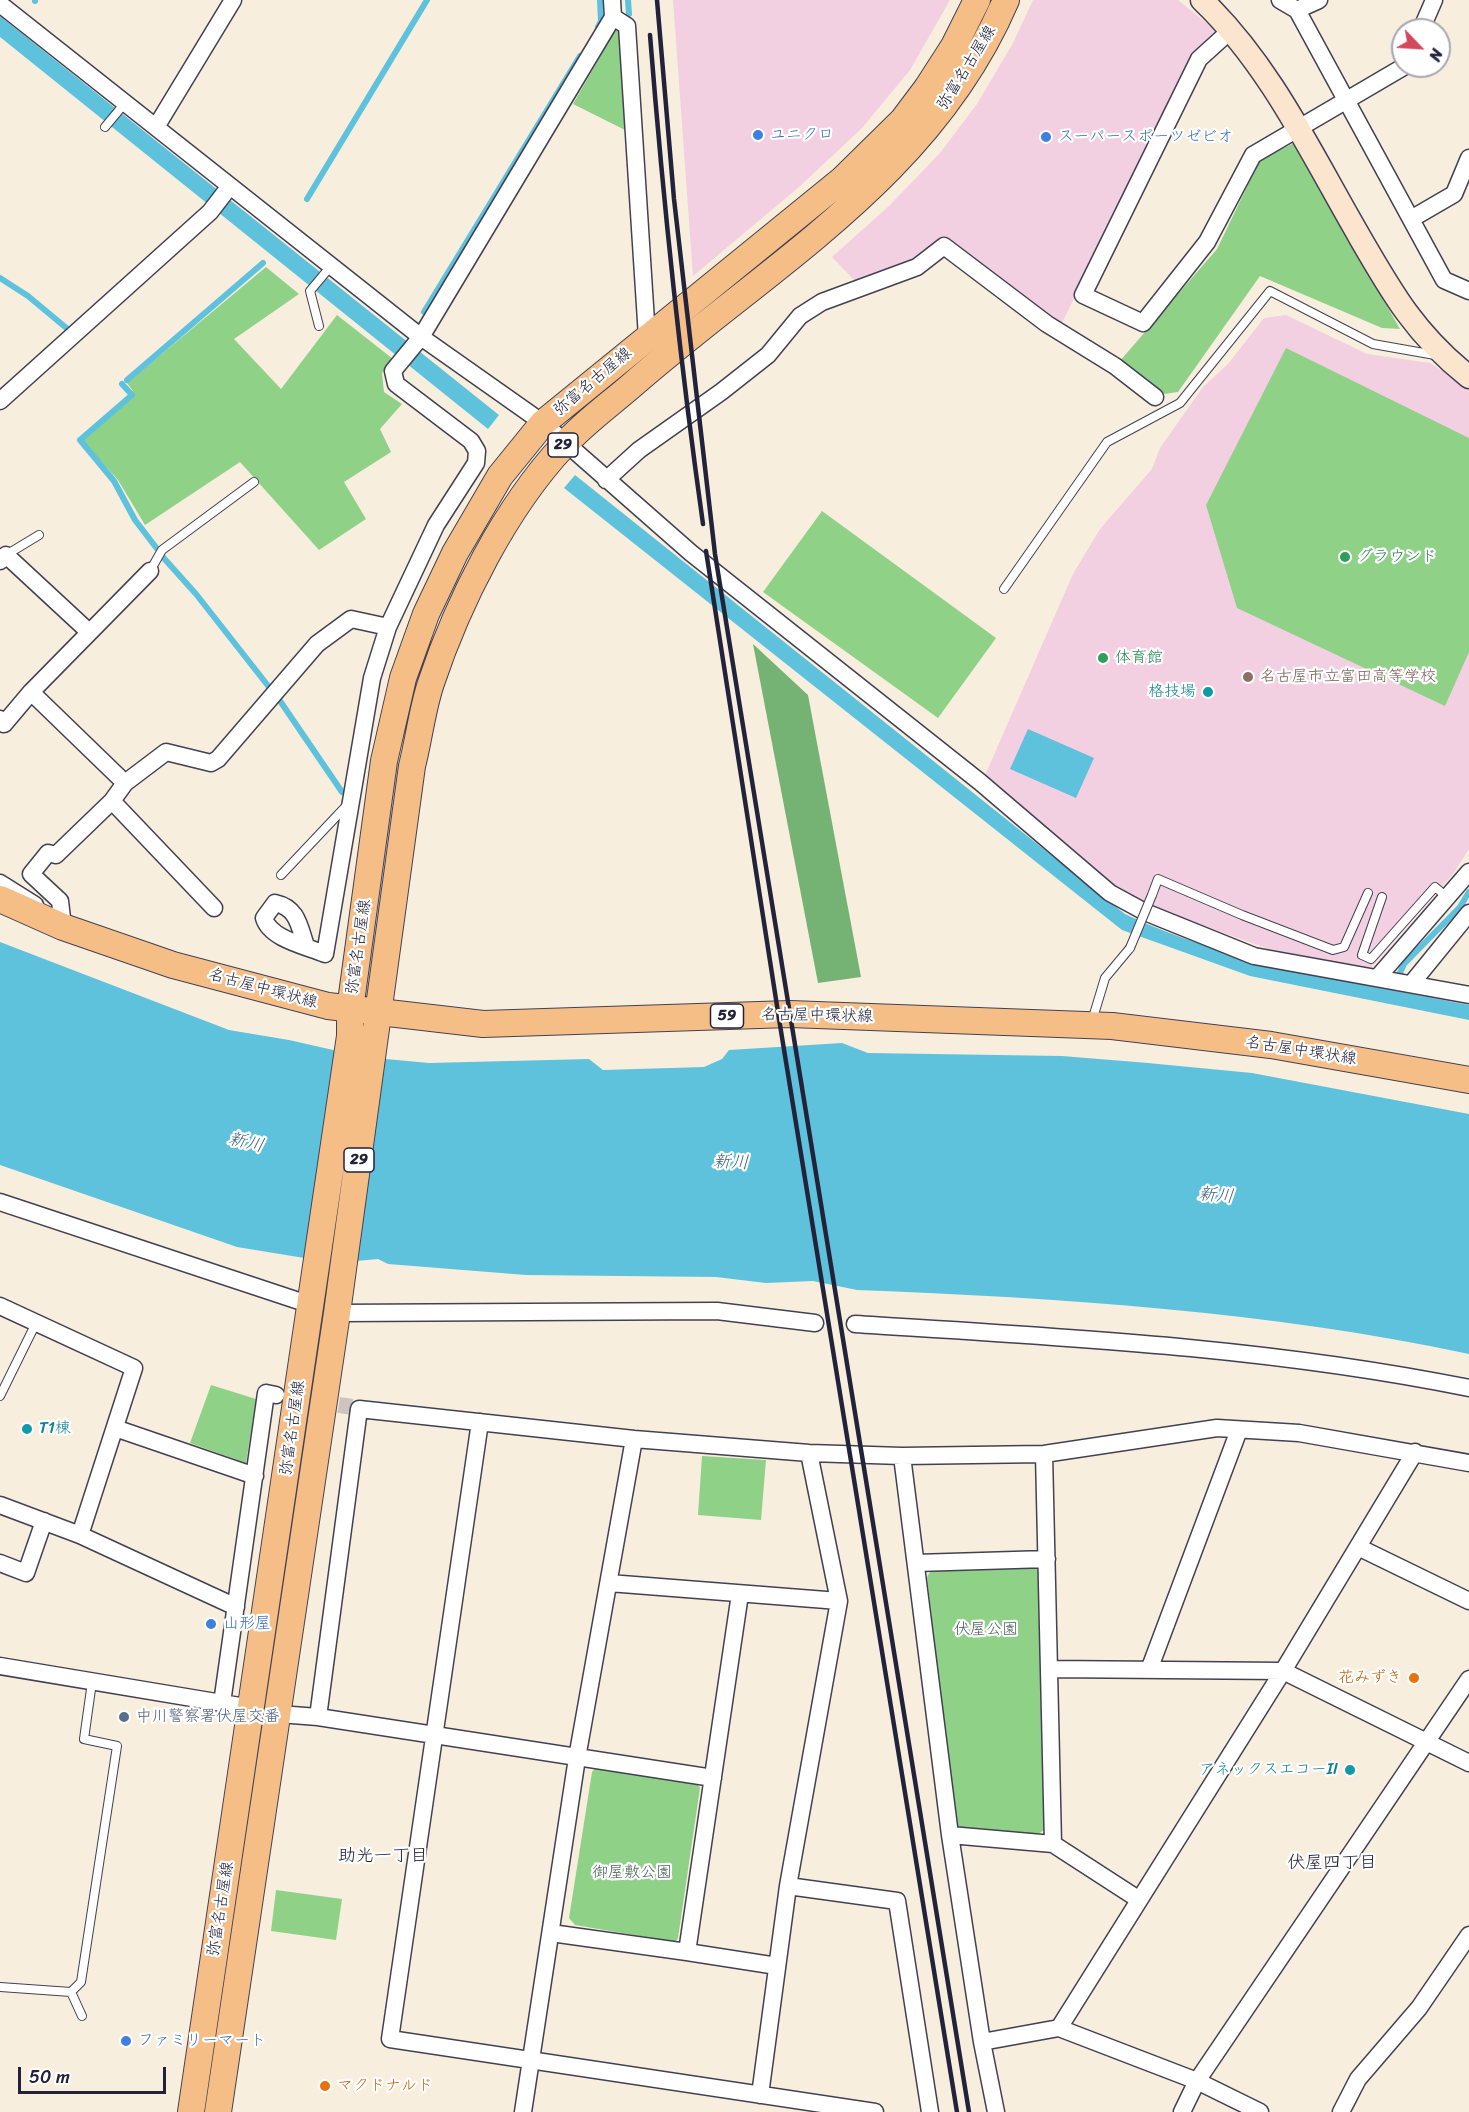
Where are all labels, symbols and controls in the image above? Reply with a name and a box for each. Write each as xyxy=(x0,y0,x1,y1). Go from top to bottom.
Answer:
north arrow xyxy=(1391,18,1451,78)
street label: 弥富名古屋線 xyxy=(933,22,1001,114)
text: N xyxy=(1420,44,1451,66)
place label: ユニクロ xyxy=(770,125,834,145)
place label: スーパースポーツゼビオ xyxy=(1058,127,1233,147)
marker: ユニクロ xyxy=(751,128,765,142)
marker: スーパースポーツゼビオ xyxy=(1039,130,1053,144)
street label: 弥富名古屋線 xyxy=(550,344,636,420)
road number: 29 xyxy=(548,433,578,457)
place label: グラウンド xyxy=(1357,547,1437,567)
marker: グラウンド xyxy=(1338,550,1352,564)
place label: 体育館 xyxy=(1115,648,1163,668)
marker: 体育館 xyxy=(1096,651,1110,665)
place label: 名古屋市立富田高等学校 xyxy=(1260,667,1436,687)
marker: 名古屋市立富田高等学校 xyxy=(1241,670,1255,684)
place label: 格技場 xyxy=(1148,682,1196,702)
marker: 格技場 xyxy=(1201,685,1215,699)
street label: 弥富名古屋線 xyxy=(343,898,375,996)
street label: 名古屋中環状線 xyxy=(206,965,320,1013)
road number: 59 xyxy=(710,1004,744,1028)
street label: 名古屋中環状線 xyxy=(761,1005,873,1027)
street label: 名古屋中環状線 xyxy=(1244,1033,1358,1069)
water label: 新川 xyxy=(226,1128,266,1158)
road number: 29 xyxy=(344,1148,374,1172)
water label: 新川 xyxy=(713,1152,749,1174)
water label: 新川 xyxy=(1197,1184,1235,1208)
street label: 弥富名古屋線 xyxy=(277,1379,309,1477)
place label: T1棟 xyxy=(39,1419,71,1439)
marker: T1棟 xyxy=(20,1422,34,1436)
place label: 山形屋 xyxy=(223,1614,271,1634)
marker: 山形屋 xyxy=(204,1617,218,1631)
park label: 伏屋公園 xyxy=(954,1620,1018,1640)
place label: 花みずき xyxy=(1338,1668,1402,1688)
marker: 花みずき xyxy=(1407,1671,1421,1685)
place label: 中川警察署伏屋交番 xyxy=(136,1707,280,1727)
marker: 中川警察署伏屋交番 xyxy=(117,1710,131,1724)
place label: アネックスエコーII xyxy=(1199,1760,1338,1780)
marker: アネックスエコーII xyxy=(1343,1763,1357,1777)
district label: 助光一丁目 xyxy=(338,1845,428,1867)
district label: 伏屋四丁目 xyxy=(1287,1852,1377,1874)
street label: 弥富名古屋線 xyxy=(204,1860,238,1958)
park label: 御屋敷公園 xyxy=(592,1863,672,1883)
place label: ファミリーマート xyxy=(138,2031,266,2051)
marker: ファミリーマート xyxy=(119,2034,133,2048)
scale bar xyxy=(21,2055,170,2093)
text: 50 m xyxy=(29,2061,70,2093)
place label: マクドナルド xyxy=(337,2076,433,2096)
marker: マクドナルド xyxy=(318,2079,332,2093)

